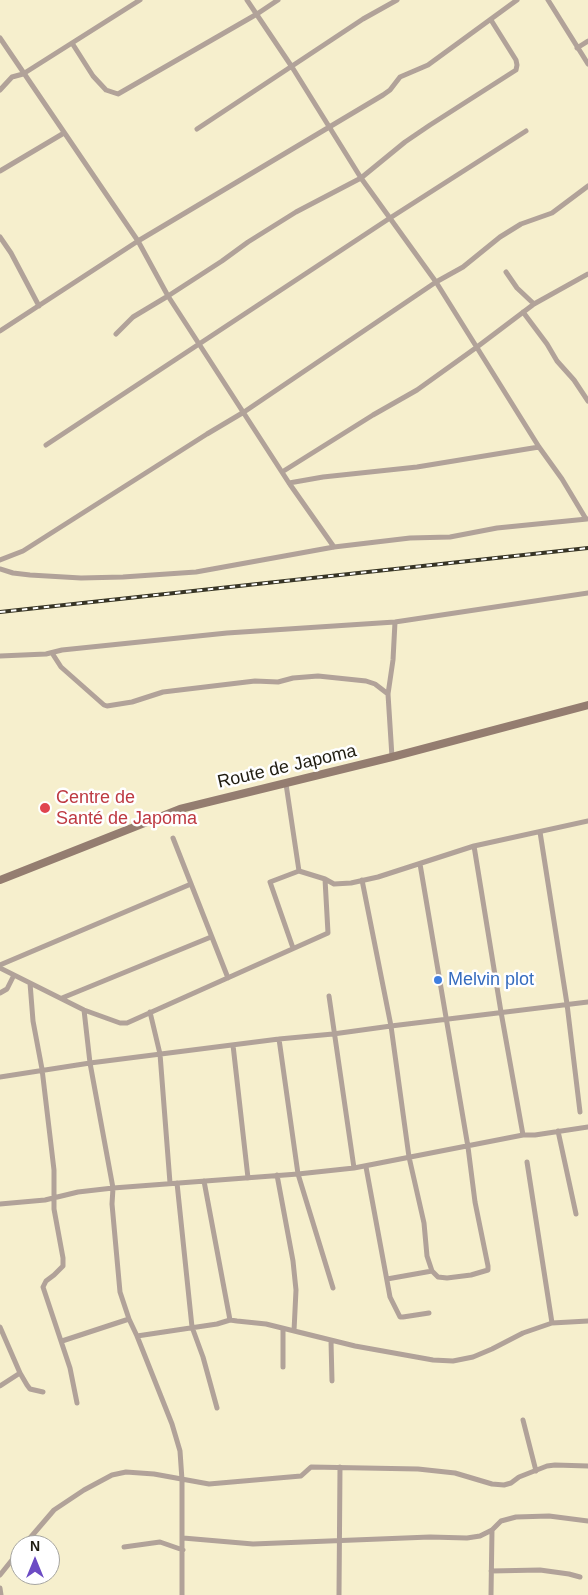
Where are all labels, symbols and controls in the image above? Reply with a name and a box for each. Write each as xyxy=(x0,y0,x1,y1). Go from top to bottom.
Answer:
street label: Route de Japoma xyxy=(215,740,359,794)
place label: Centre de Santé de Japoma xyxy=(56,787,197,830)
marker: Centre de Santé de Japoma xyxy=(38,801,52,815)
place label: Melvin plot xyxy=(448,969,534,991)
marker: Melvin plot xyxy=(432,974,444,986)
north arrow xyxy=(10,1535,60,1585)
text: N xyxy=(30,1538,40,1554)

